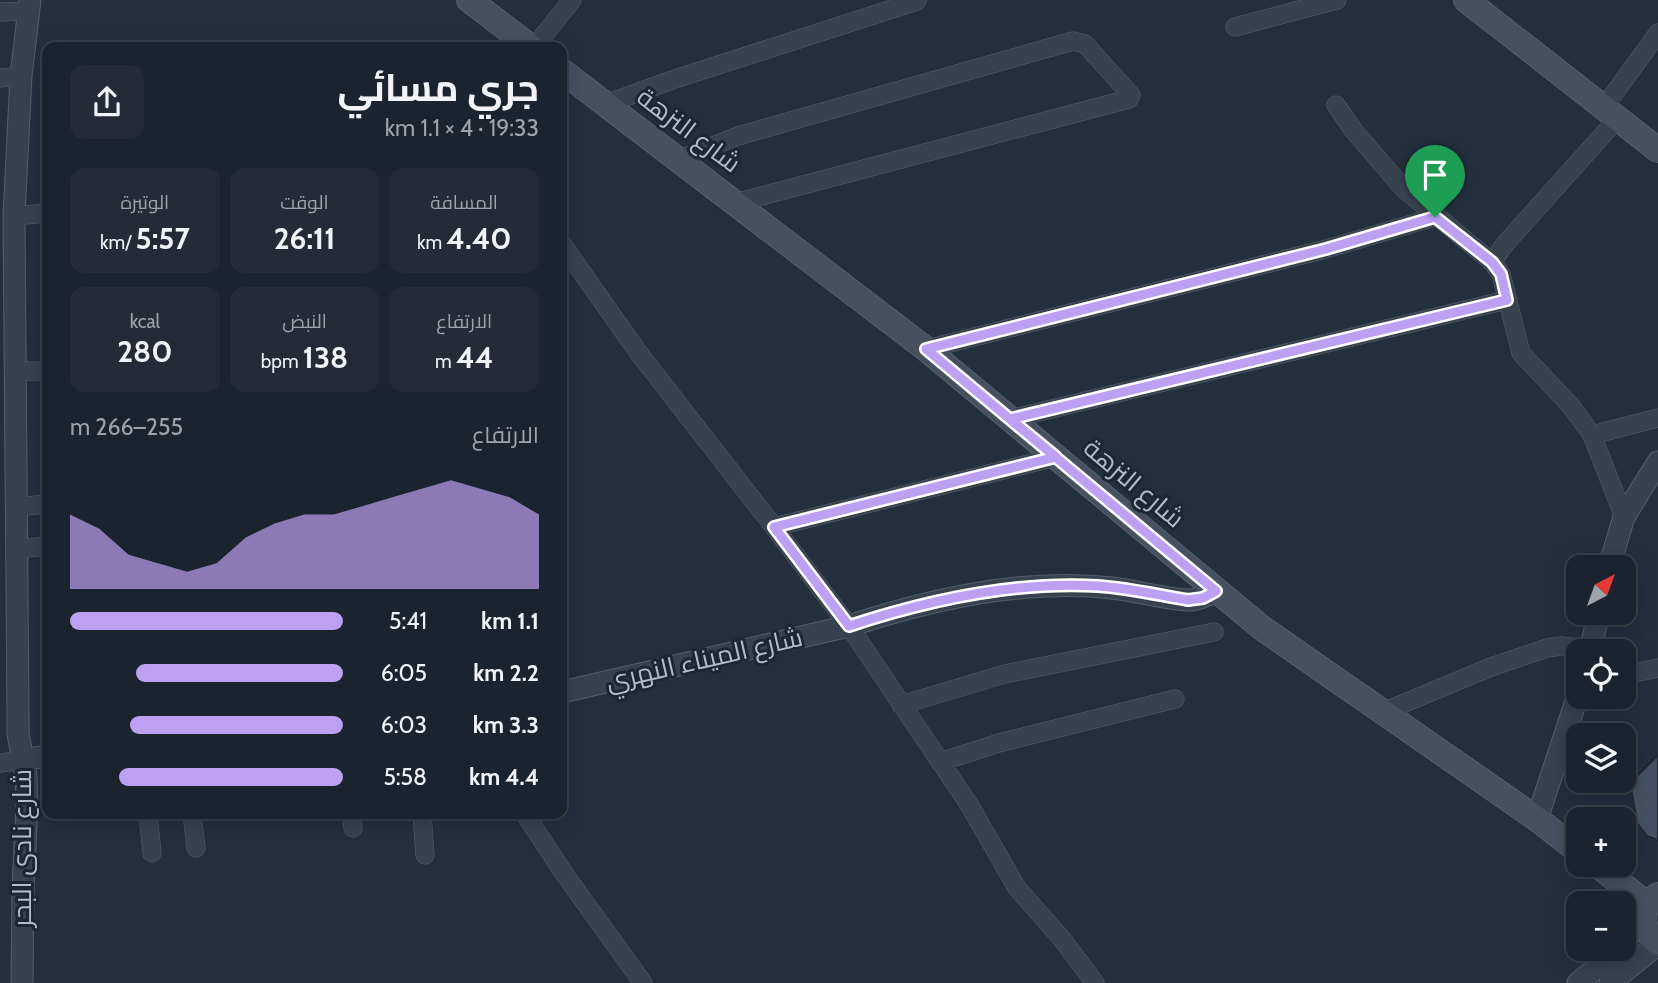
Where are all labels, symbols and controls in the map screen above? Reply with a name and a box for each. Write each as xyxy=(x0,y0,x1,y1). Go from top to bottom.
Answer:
text: جري مسائي xyxy=(337,64,539,111)
button: share xyxy=(70,65,144,139)
street label: شارع النزهة xyxy=(630,81,747,180)
text: 19:33 · 4 × 1.1 km xyxy=(385,114,539,142)
pin xyxy=(1405,145,1465,217)
icon: arrive xyxy=(1416,156,1454,194)
text: الوتيرة xyxy=(120,191,169,214)
text: الوقت xyxy=(280,191,329,214)
text: المسافة xyxy=(430,191,498,214)
text: 5:57 xyxy=(136,220,190,257)
text: 26:11 xyxy=(274,220,335,257)
text: 4.40 xyxy=(446,220,511,257)
text: /km xyxy=(100,231,136,254)
text: km xyxy=(417,231,446,254)
text: kcal xyxy=(130,310,160,333)
text: النبض xyxy=(282,310,327,333)
text: الارتفاع xyxy=(436,310,492,333)
text: 280 xyxy=(117,333,172,370)
text: 138 xyxy=(303,339,348,376)
text: 44 xyxy=(456,339,493,376)
text: bpm xyxy=(261,350,303,373)
text: m xyxy=(435,350,456,373)
text: 255–266 m xyxy=(70,413,183,441)
text: الارتفاع xyxy=(472,421,539,449)
street label: شارع النزهة xyxy=(1077,432,1191,535)
north arrow xyxy=(1566,555,1636,625)
map controls xyxy=(1566,555,1636,961)
text: 5:41 xyxy=(389,607,427,635)
text: 1.1 km xyxy=(481,607,539,635)
street label: شارع الميناء النهري xyxy=(603,621,806,701)
button: locate xyxy=(1566,639,1636,709)
text: 6:05 xyxy=(381,659,427,687)
text: 2.2 km xyxy=(473,659,539,687)
text: 6:03 xyxy=(381,711,427,739)
text: 3.3 km xyxy=(473,711,539,739)
button: layers xyxy=(1566,723,1636,793)
text: 5:58 xyxy=(383,763,427,791)
text: 4.4 km xyxy=(469,763,539,791)
street label: شارع نادى البحر xyxy=(6,769,39,929)
button: + xyxy=(1566,807,1636,877)
button: − xyxy=(1566,891,1636,961)

